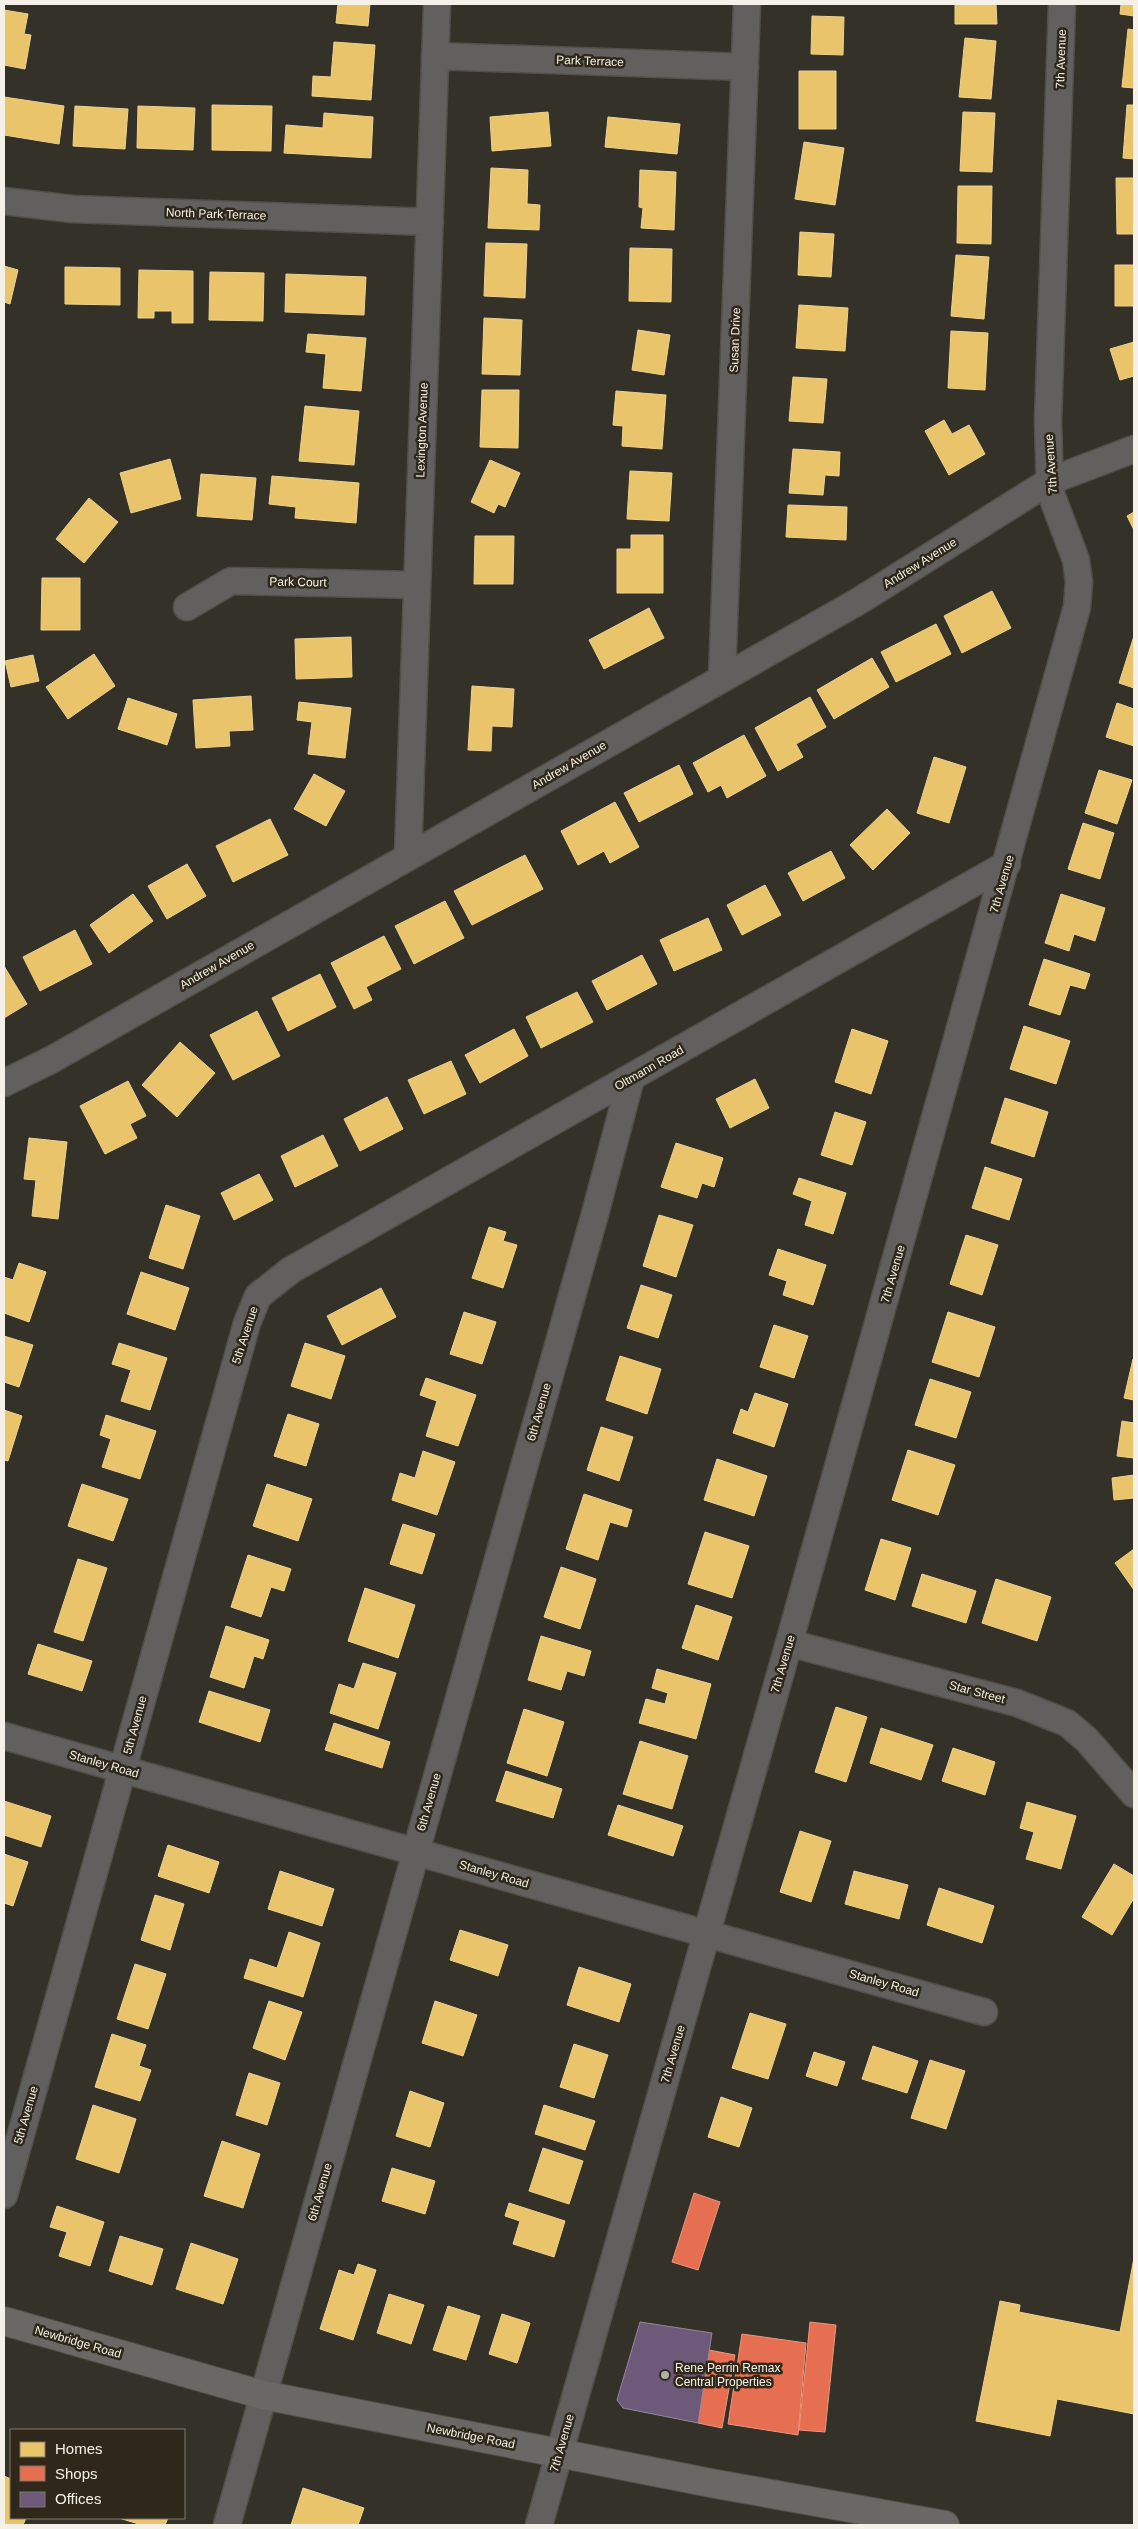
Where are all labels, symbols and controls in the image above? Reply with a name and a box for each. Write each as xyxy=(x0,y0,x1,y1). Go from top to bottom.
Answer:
street label: 7th Avenue xyxy=(1053,29,1069,89)
street label: Park Terrace xyxy=(556,53,624,69)
street label: North Park Terrace xyxy=(166,205,267,223)
street label: Susan Drive xyxy=(727,307,743,373)
street label: Lexington Avenue xyxy=(413,382,431,478)
street label: 7th Avenue xyxy=(1042,433,1060,494)
street label: Andrew Avenue xyxy=(881,535,960,591)
street label: Park Court xyxy=(269,575,327,590)
street label: Andrew Avenue xyxy=(529,738,609,792)
street label: 7th Avenue xyxy=(987,853,1017,915)
street label: Andrew Avenue xyxy=(177,938,257,992)
street label: Oltmann Road xyxy=(612,1043,686,1093)
street label: 7th Avenue xyxy=(878,1243,908,1305)
street label: 5th Avenue xyxy=(229,1304,261,1366)
street label: 6th Avenue xyxy=(524,1381,554,1443)
street label: 7th Avenue xyxy=(768,1633,798,1695)
street label: Star Street xyxy=(947,1678,1007,1706)
street label: 5th Avenue xyxy=(120,1694,150,1756)
street label: Stanley Road xyxy=(67,1747,141,1781)
street label: 6th Avenue xyxy=(414,1771,444,1833)
street label: Stanley Road xyxy=(457,1857,531,1891)
street label: Stanley Road xyxy=(847,1966,921,2000)
street label: 7th Avenue xyxy=(658,2023,688,2085)
street label: 5th Avenue xyxy=(11,2084,41,2146)
street label: 6th Avenue xyxy=(305,2161,335,2223)
street label: Newbridge Road xyxy=(33,2323,123,2361)
place label: Rene Perrin Remax Central Properties xyxy=(675,2361,780,2389)
marker: Rene Perrin Remax Central Properties xyxy=(659,2369,671,2381)
street label: 7th Avenue xyxy=(547,2412,577,2474)
street label: Newbridge Road xyxy=(426,2421,516,2451)
legend xyxy=(10,2429,185,2519)
text: Homes xyxy=(55,2440,103,2457)
text: Shops xyxy=(55,2465,98,2482)
text: Offices xyxy=(55,2490,101,2507)

